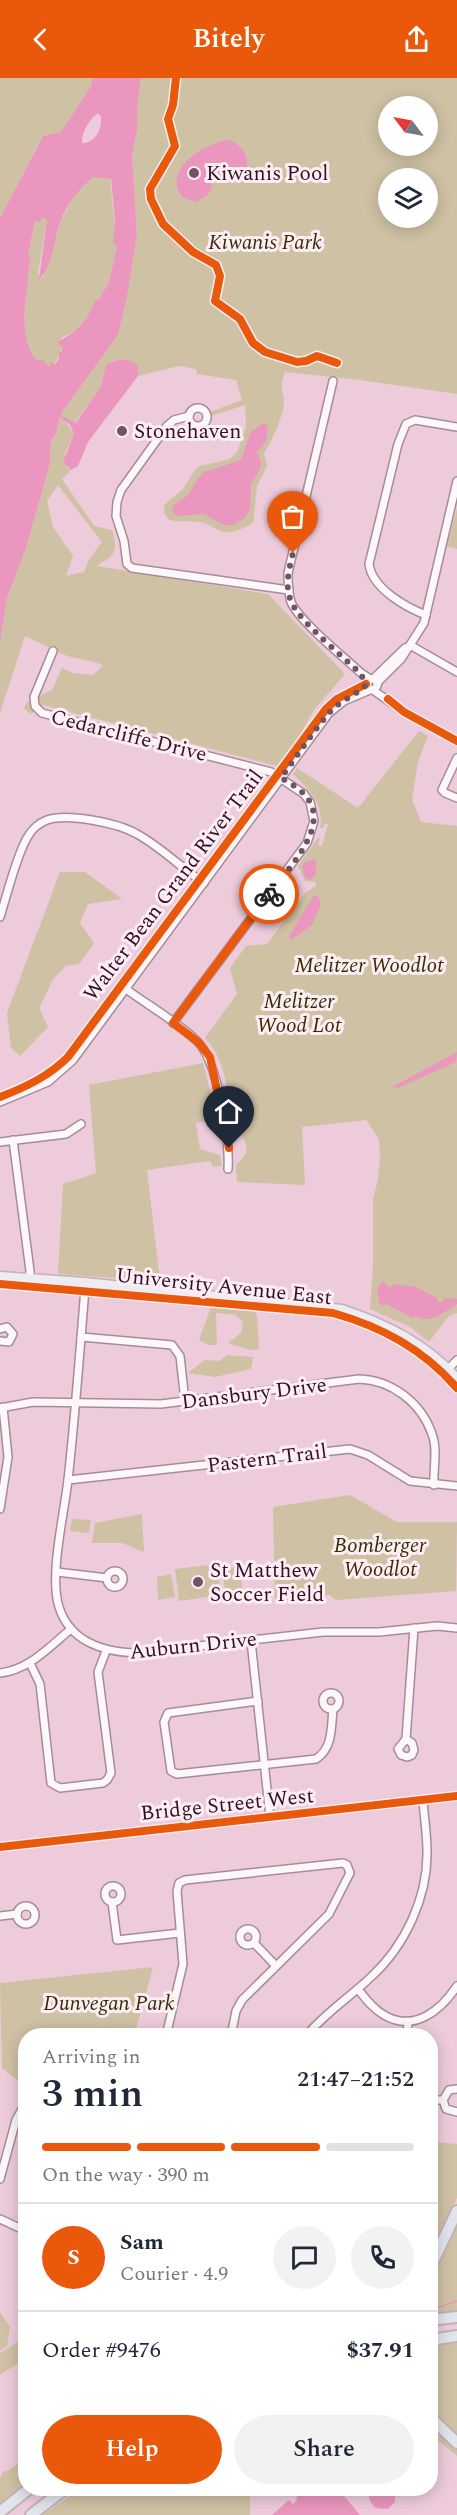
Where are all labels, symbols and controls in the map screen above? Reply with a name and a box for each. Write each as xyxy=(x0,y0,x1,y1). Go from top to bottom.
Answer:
text: Bitely xyxy=(193,18,264,60)
icon: back xyxy=(24,23,57,56)
icon: share xyxy=(400,23,433,56)
north arrow xyxy=(378,96,438,156)
map controls xyxy=(378,96,438,228)
place label: Kiwanis Pool xyxy=(206,158,329,190)
marker: Kiwanis Pool xyxy=(187,166,201,180)
button: layers xyxy=(378,168,438,228)
park label: Kiwanis Park xyxy=(208,227,322,259)
place label: Stonehaven xyxy=(134,416,241,448)
marker: Stonehaven xyxy=(115,424,129,438)
pin xyxy=(267,491,318,553)
icon: bag xyxy=(276,500,309,533)
street label: Cedarcliffe Drive xyxy=(47,701,210,771)
street label: Walter Bean Grand River Trail xyxy=(76,763,272,1008)
courier xyxy=(239,864,299,924)
icon: bike xyxy=(253,878,286,911)
park label: Melitzer Woodlot xyxy=(294,950,444,982)
park label: Melitzer Wood Lot xyxy=(257,986,342,1042)
pin xyxy=(203,1086,254,1148)
icon: home xyxy=(212,1095,245,1128)
street label: University Avenue East xyxy=(114,1260,334,1314)
street label: Dansbury Drive xyxy=(180,1369,329,1419)
street label: Pastern Trail xyxy=(205,1436,329,1482)
park label: Bomberger Woodlot xyxy=(334,1530,427,1586)
place label: St Matthew Soccer Field xyxy=(210,1555,324,1611)
marker: St Matthew Soccer Field xyxy=(191,1575,205,1589)
street label: Auburn Drive xyxy=(128,1623,258,1669)
street label: Bridge Street West xyxy=(139,1780,315,1830)
park label: Dunvegan Park xyxy=(43,1988,175,2020)
text: Arriving in xyxy=(42,2042,140,2072)
text: 21:47–21:52 xyxy=(297,2063,414,2096)
text: 3 min xyxy=(42,2065,143,2124)
text: On the way · 390 m xyxy=(42,2160,210,2190)
text: Sam xyxy=(120,2226,164,2259)
button: chat xyxy=(273,2226,336,2289)
button: phone xyxy=(351,2226,414,2289)
text: S xyxy=(67,2241,80,2274)
text: Courier · 4.9 xyxy=(120,2259,228,2289)
text: Order #9476 xyxy=(42,2334,161,2367)
text: $37.91 xyxy=(346,2334,414,2367)
button: Help xyxy=(42,2415,222,2484)
button: Share xyxy=(234,2415,414,2484)

